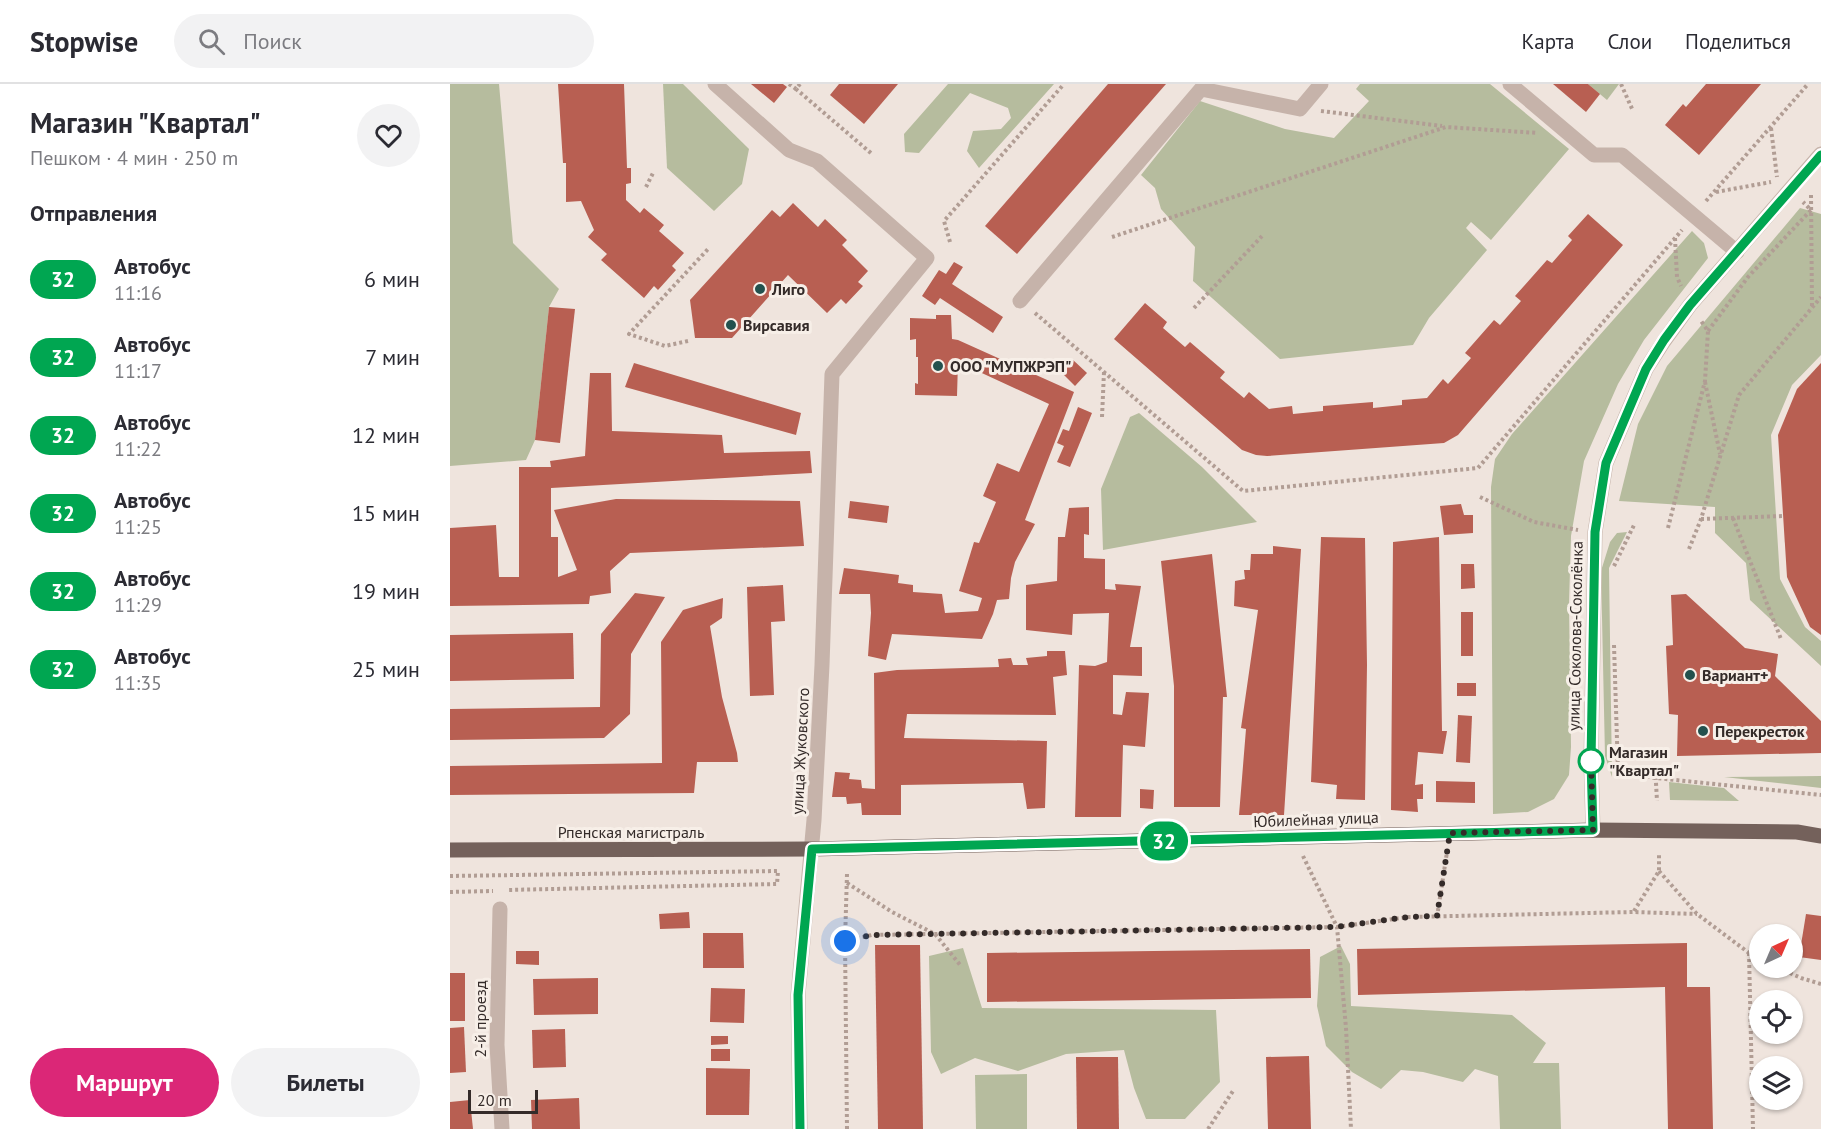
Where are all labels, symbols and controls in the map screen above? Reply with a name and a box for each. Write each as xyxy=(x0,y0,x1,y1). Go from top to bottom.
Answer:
search box xyxy=(174,14,594,68)
text: Stopwise xyxy=(30,23,138,60)
icon: search xyxy=(195,25,228,58)
text: Поиск xyxy=(243,27,302,55)
text: Карта xyxy=(1521,28,1574,55)
text: Слои xyxy=(1607,28,1652,55)
text: Поделиться xyxy=(1685,28,1791,55)
text: Магазин "Квартал" xyxy=(30,104,261,141)
button: heart xyxy=(357,104,420,167)
text: Пешком · 4 мин · 250 m xyxy=(30,145,238,171)
text: Отправления xyxy=(30,199,157,227)
text: Автобус xyxy=(114,252,191,280)
text: 6 мин xyxy=(364,265,420,293)
text: 32 xyxy=(51,266,75,293)
place label: Лиго xyxy=(771,279,806,299)
text: 11:16 xyxy=(114,280,162,306)
marker: Лиго xyxy=(753,282,767,296)
place label: Вирсавия xyxy=(743,315,810,335)
marker: Вирсавия xyxy=(724,318,738,332)
text: Автобус xyxy=(114,330,191,358)
text: 7 мин xyxy=(365,343,420,371)
text: 32 xyxy=(51,344,75,371)
place label: ООО "МУПЖРЭП" xyxy=(950,356,1072,376)
text: 11:17 xyxy=(114,358,162,384)
marker: ООО "МУПЖРЭП" xyxy=(931,359,945,373)
text: Автобус xyxy=(114,408,191,436)
text: 12 мин xyxy=(352,421,420,449)
text: 32 xyxy=(51,422,75,449)
text: 11:22 xyxy=(114,436,162,462)
text: Автобус xyxy=(114,486,191,514)
text: 15 мин xyxy=(352,499,420,527)
text: 32 xyxy=(51,500,75,527)
text: 11:25 xyxy=(114,514,162,540)
street label: улица Соколова-Соколёнка xyxy=(1563,541,1587,731)
text: Автобус xyxy=(114,564,191,592)
text: 19 мин xyxy=(352,577,420,605)
text: 32 xyxy=(51,578,75,605)
text: 11:29 xyxy=(114,592,162,618)
text: Автобус xyxy=(114,642,191,670)
text: 25 мин xyxy=(352,655,420,683)
text: 32 xyxy=(51,656,75,683)
place label: Вариант+ xyxy=(1702,665,1768,685)
marker: Вариант+ xyxy=(1683,668,1697,682)
text: 11:35 xyxy=(114,670,162,696)
street label: улица Жуковского xyxy=(787,687,813,815)
place label: Перекресток xyxy=(1715,721,1805,741)
marker: Перекресток xyxy=(1696,724,1710,738)
place label: Магазин "Квартал" xyxy=(1609,742,1679,780)
marker: Магазин "Квартал" xyxy=(1578,748,1604,774)
street label: Юбилейная улица xyxy=(1253,807,1379,831)
street label: Рпенская магистраль xyxy=(558,822,704,842)
line badge: 32 xyxy=(1137,822,1191,861)
text: 32 xyxy=(1152,828,1176,855)
north arrow xyxy=(1749,924,1803,978)
map controls xyxy=(1749,924,1803,1110)
your location xyxy=(830,926,860,956)
street label: 2-й проезд xyxy=(470,980,490,1058)
button: locate xyxy=(1749,990,1803,1044)
button: Маршрут xyxy=(30,1048,219,1117)
button: Билеты xyxy=(231,1048,420,1117)
button: layers xyxy=(1749,1056,1803,1110)
scale bar xyxy=(468,1087,538,1114)
text: 20 m xyxy=(477,1090,512,1110)

